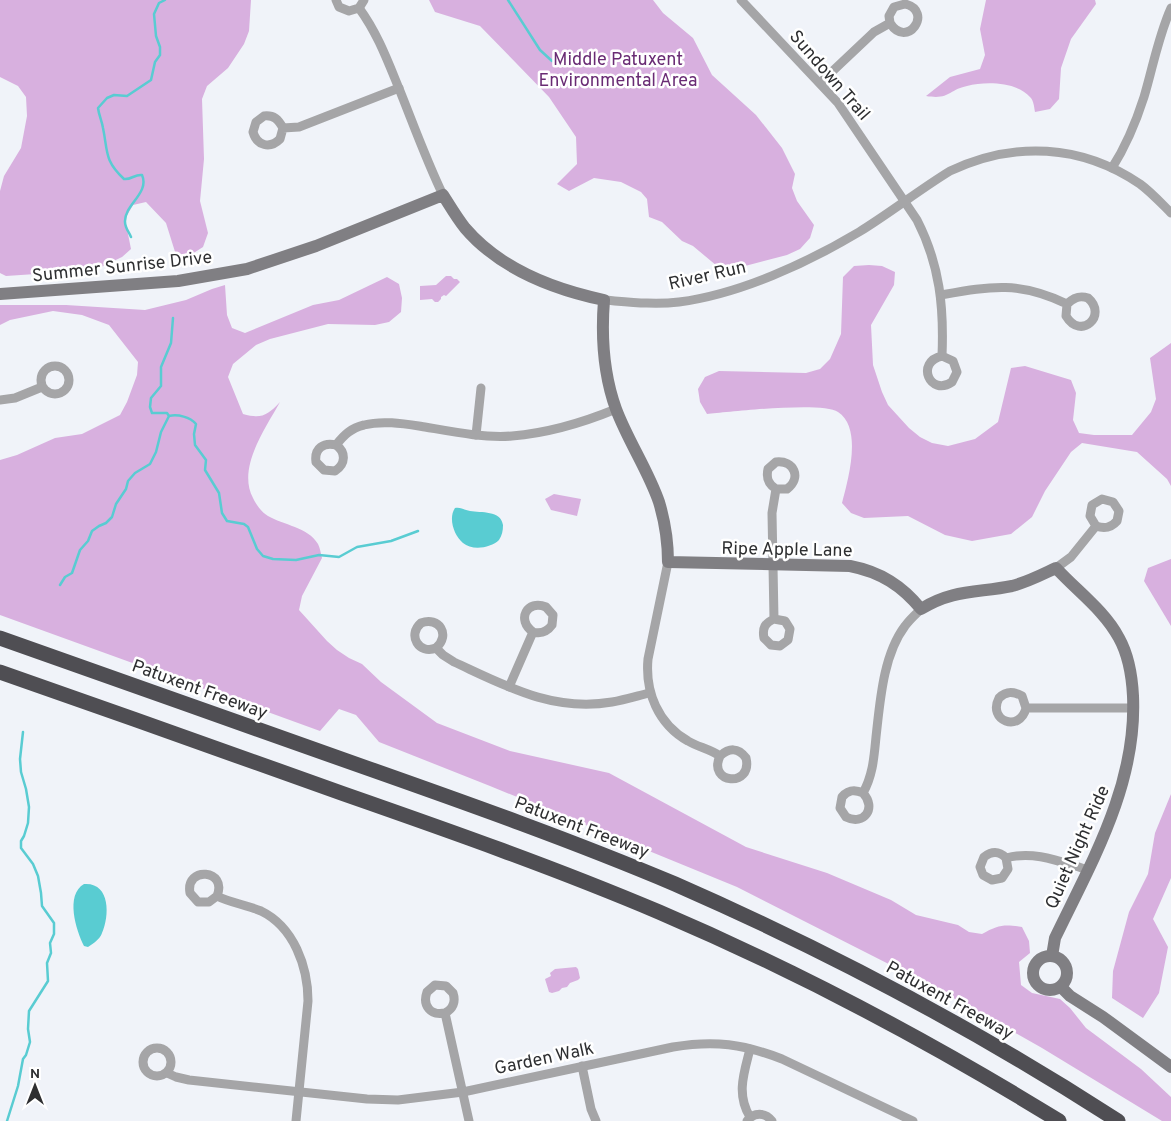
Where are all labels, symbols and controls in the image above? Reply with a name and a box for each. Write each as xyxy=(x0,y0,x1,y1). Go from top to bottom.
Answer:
street label: Sundown Trail xyxy=(783,26,874,126)
park label: Middle Patuxent Environmental Area xyxy=(539,49,697,93)
street label: Summer Sunrise Drive xyxy=(31,247,213,288)
street label: River Run xyxy=(666,256,748,297)
street label: Ripe Apple Lane xyxy=(721,538,853,563)
street label: Patuxent Freeway xyxy=(128,655,271,726)
street label: Quiet Night Ride xyxy=(1041,782,1116,913)
street label: Patuxent Freeway xyxy=(511,792,652,865)
street label: Patuxent Freeway xyxy=(881,957,1017,1046)
street label: Garden Walk xyxy=(493,1038,596,1081)
north arrow xyxy=(10,1061,60,1111)
text: N xyxy=(30,1066,40,1083)

